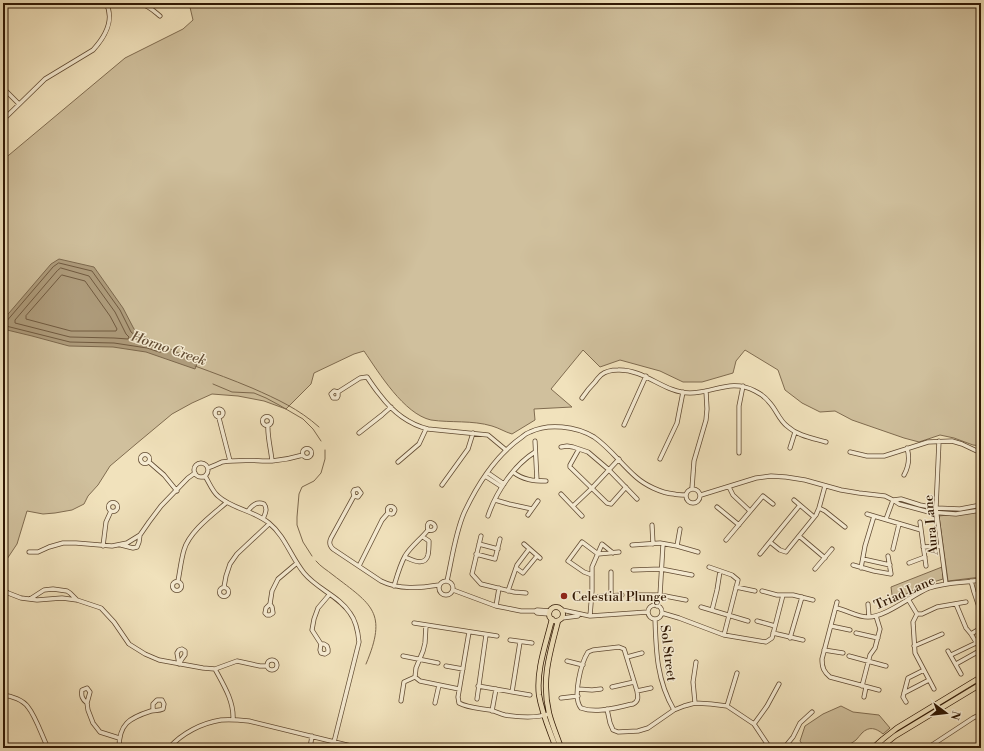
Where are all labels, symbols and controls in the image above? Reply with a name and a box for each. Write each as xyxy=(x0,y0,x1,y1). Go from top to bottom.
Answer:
water label: Horno Creek xyxy=(128,327,209,370)
street label: Aura Lane xyxy=(920,494,942,557)
street label: Triad Lane xyxy=(872,572,938,613)
place label: Celestial Plunge xyxy=(572,589,667,605)
marker: Celestial Plunge xyxy=(559,591,569,601)
street label: Sol Street xyxy=(657,624,679,683)
north arrow xyxy=(926,693,966,733)
text: N xyxy=(947,709,963,722)

